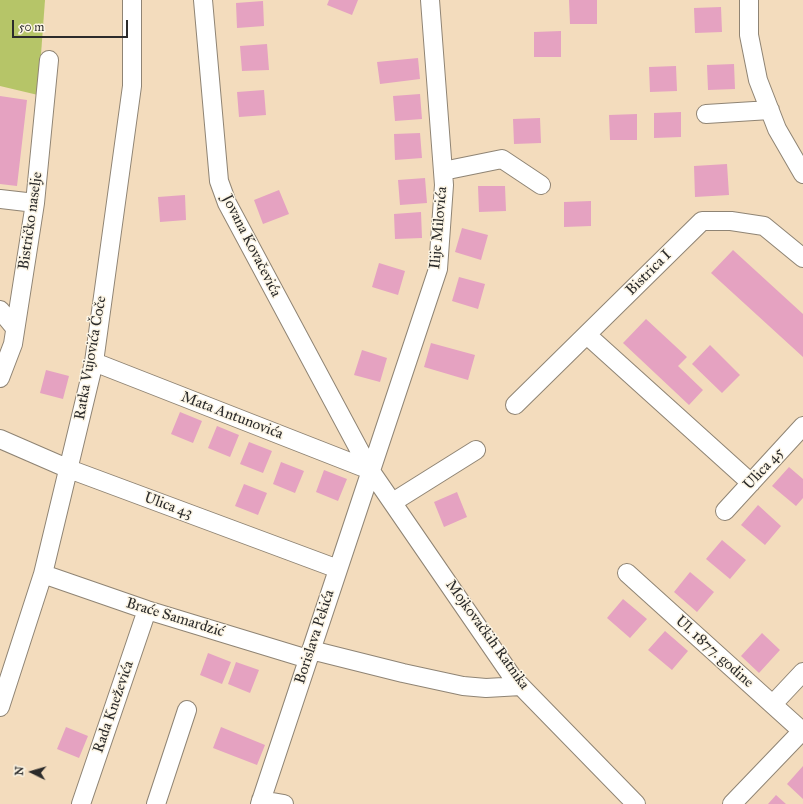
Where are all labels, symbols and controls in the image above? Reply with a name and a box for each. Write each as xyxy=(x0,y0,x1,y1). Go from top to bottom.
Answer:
scale bar xyxy=(14,12,130,38)
text: 50 m xyxy=(19,20,44,34)
street label: Bistričko naselje xyxy=(15,171,47,271)
street label: Ilije Milovića xyxy=(426,186,452,270)
street label: Jovana Kovačevića xyxy=(217,192,285,300)
street label: Bistrica I xyxy=(623,247,675,299)
street label: Ratka Vujovića Čoče xyxy=(71,295,111,421)
street label: Mata Antunovića xyxy=(178,388,286,444)
street label: Ulica 45 xyxy=(740,444,788,494)
street label: Ulica 43 xyxy=(141,489,195,523)
street label: Mojkovačkih Ratnika xyxy=(441,577,533,693)
street label: Borislava Pekića xyxy=(291,588,339,686)
street label: Braće Samardzić xyxy=(124,594,226,642)
street label: Ul. 1877. godine xyxy=(671,612,757,692)
street label: Rada Kneževića xyxy=(90,659,138,755)
north arrow xyxy=(12,752,52,792)
text: N xyxy=(13,766,26,776)

